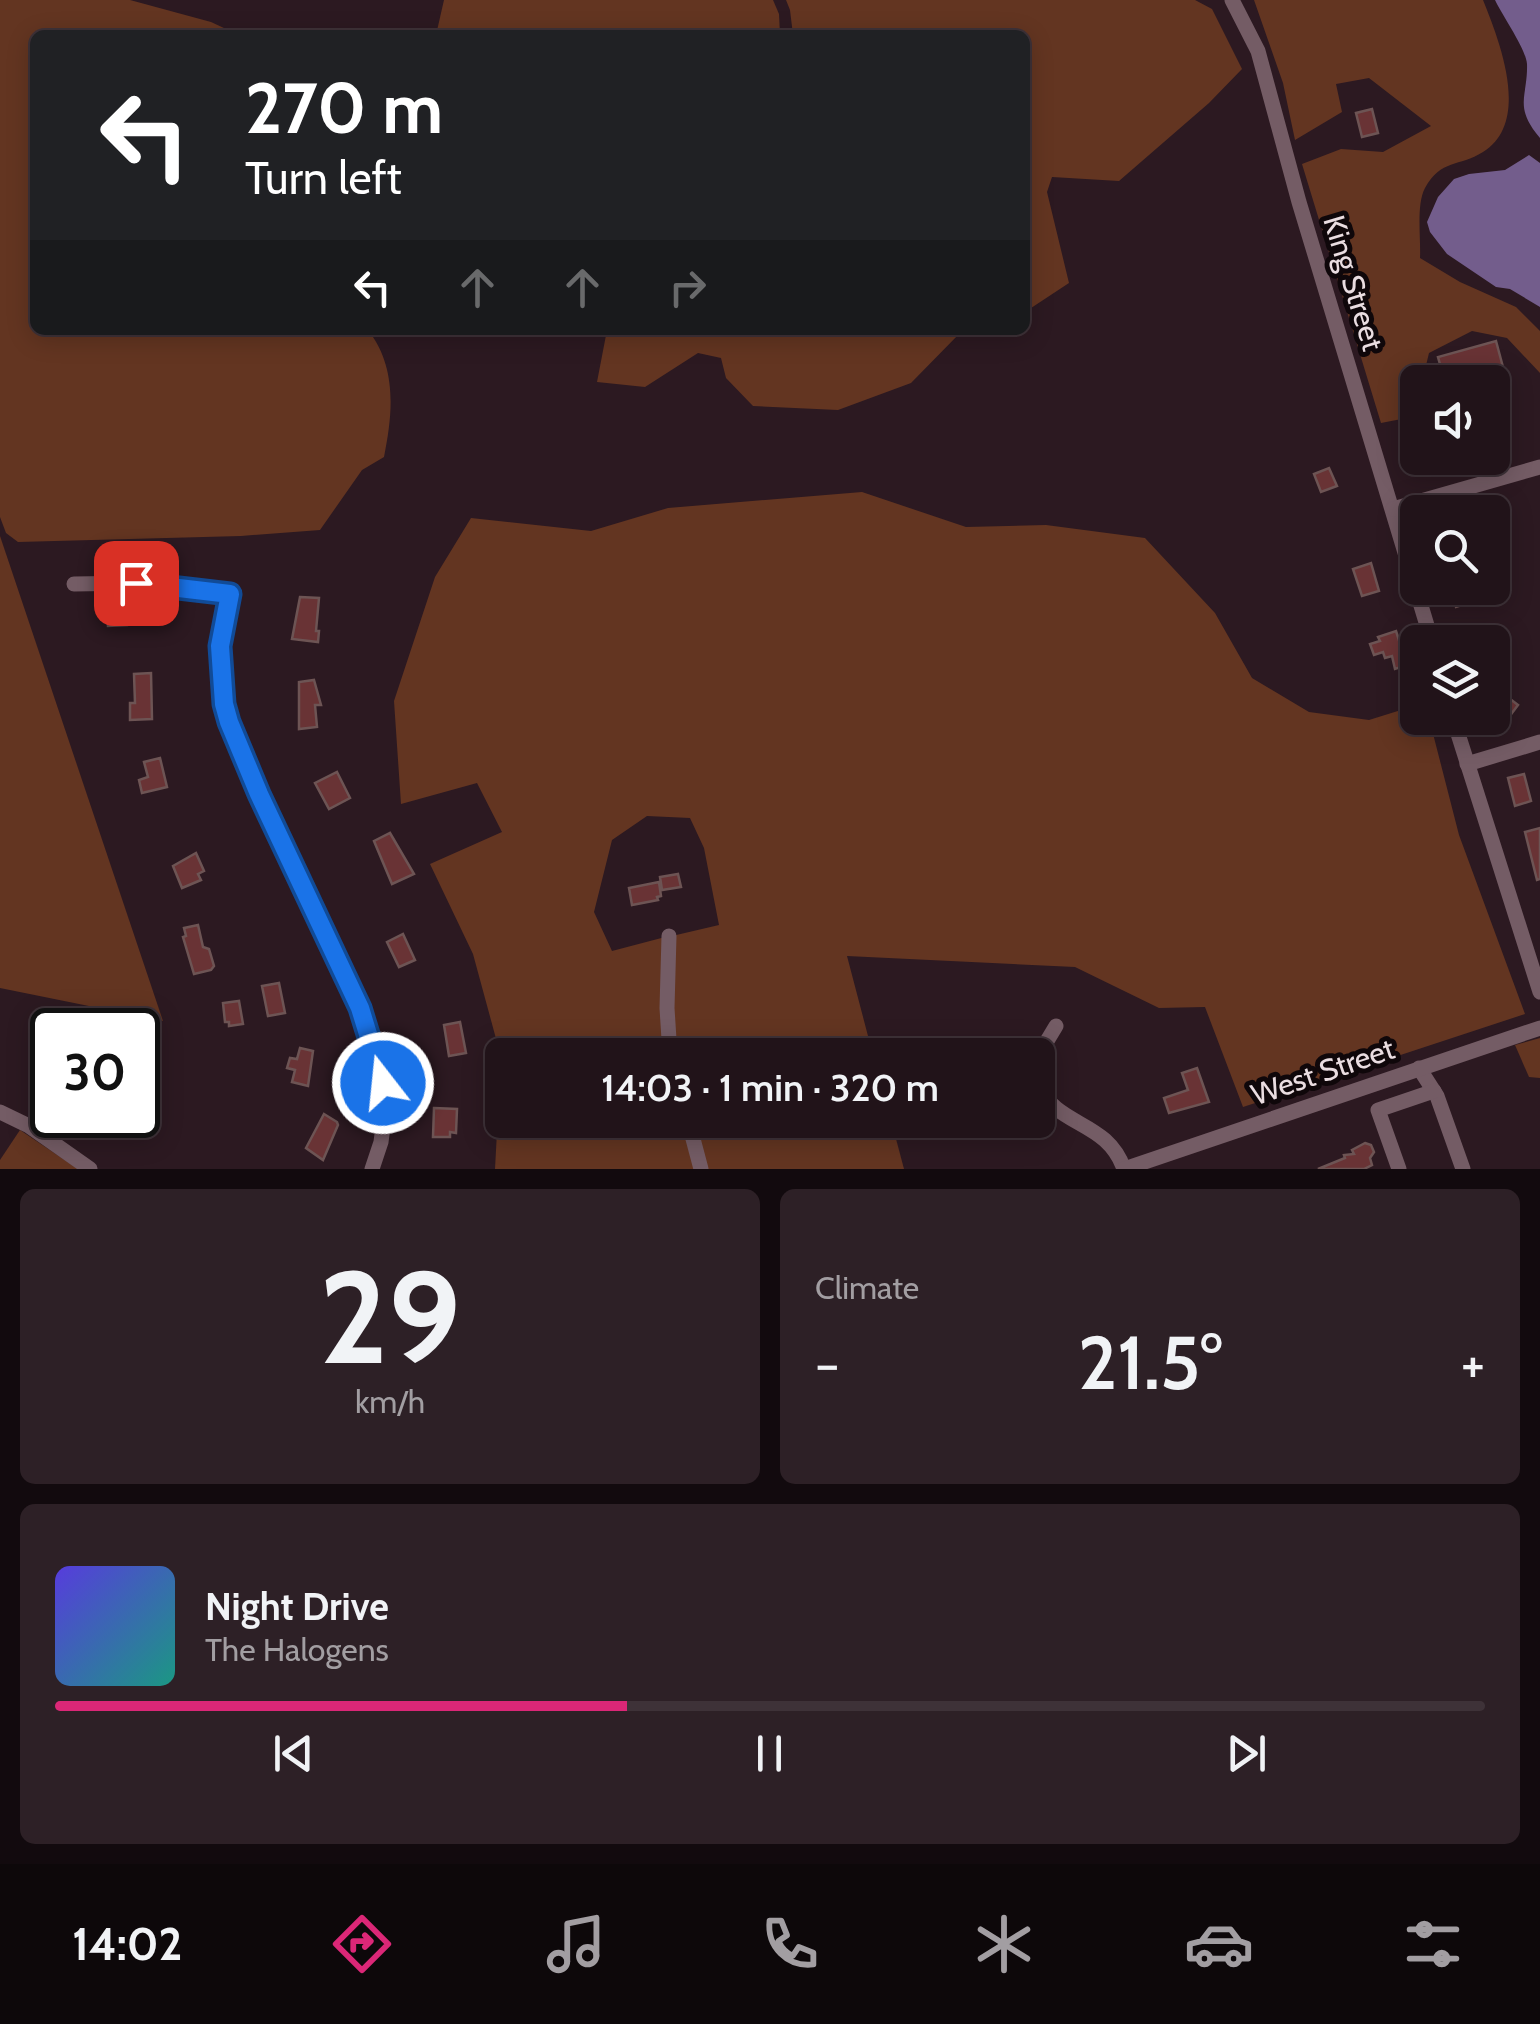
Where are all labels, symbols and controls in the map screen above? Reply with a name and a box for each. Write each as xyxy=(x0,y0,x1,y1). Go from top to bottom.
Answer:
text: 270 m xyxy=(245,65,443,151)
icon: left xyxy=(80,70,210,200)
text: Turn left xyxy=(245,151,402,205)
street label: King Street xyxy=(1315,211,1392,355)
icon: left xyxy=(345,260,400,315)
icon: ahead xyxy=(450,260,505,315)
icon: ahead xyxy=(555,260,610,315)
icon: right xyxy=(660,260,715,315)
map controls xyxy=(1400,365,1510,735)
button: sound xyxy=(1400,365,1510,475)
button: search xyxy=(1400,495,1510,605)
pin xyxy=(94,541,179,626)
icon: arrive xyxy=(109,556,164,611)
button: layers xyxy=(1400,625,1510,735)
speed limit sign: 30 xyxy=(30,1008,160,1138)
street label: West Street xyxy=(1246,1030,1399,1113)
position arrow xyxy=(331,1031,435,1135)
text: 14:03 · 1 min · 320 m xyxy=(601,1064,939,1111)
text: 29 xyxy=(319,1238,461,1396)
text: Climate xyxy=(815,1268,919,1307)
text: 21.5° xyxy=(1078,1317,1222,1408)
text: − xyxy=(815,1330,839,1397)
text: + xyxy=(1461,1330,1485,1397)
text: km/h xyxy=(355,1382,425,1421)
text: Night Drive xyxy=(205,1583,389,1630)
text: The Halogens xyxy=(205,1630,389,1669)
icon: previous xyxy=(266,1726,321,1781)
icon: pause xyxy=(742,1726,797,1781)
icon: next xyxy=(1219,1726,1274,1781)
icon: directions xyxy=(327,1909,397,1979)
icon: music xyxy=(541,1909,611,1979)
icon: phone xyxy=(755,1909,825,1979)
icon: climate xyxy=(969,1909,1039,1979)
icon: car xyxy=(1184,1909,1254,1979)
icon: filters xyxy=(1398,1909,1468,1979)
text: 14:02 xyxy=(72,1917,182,1971)

